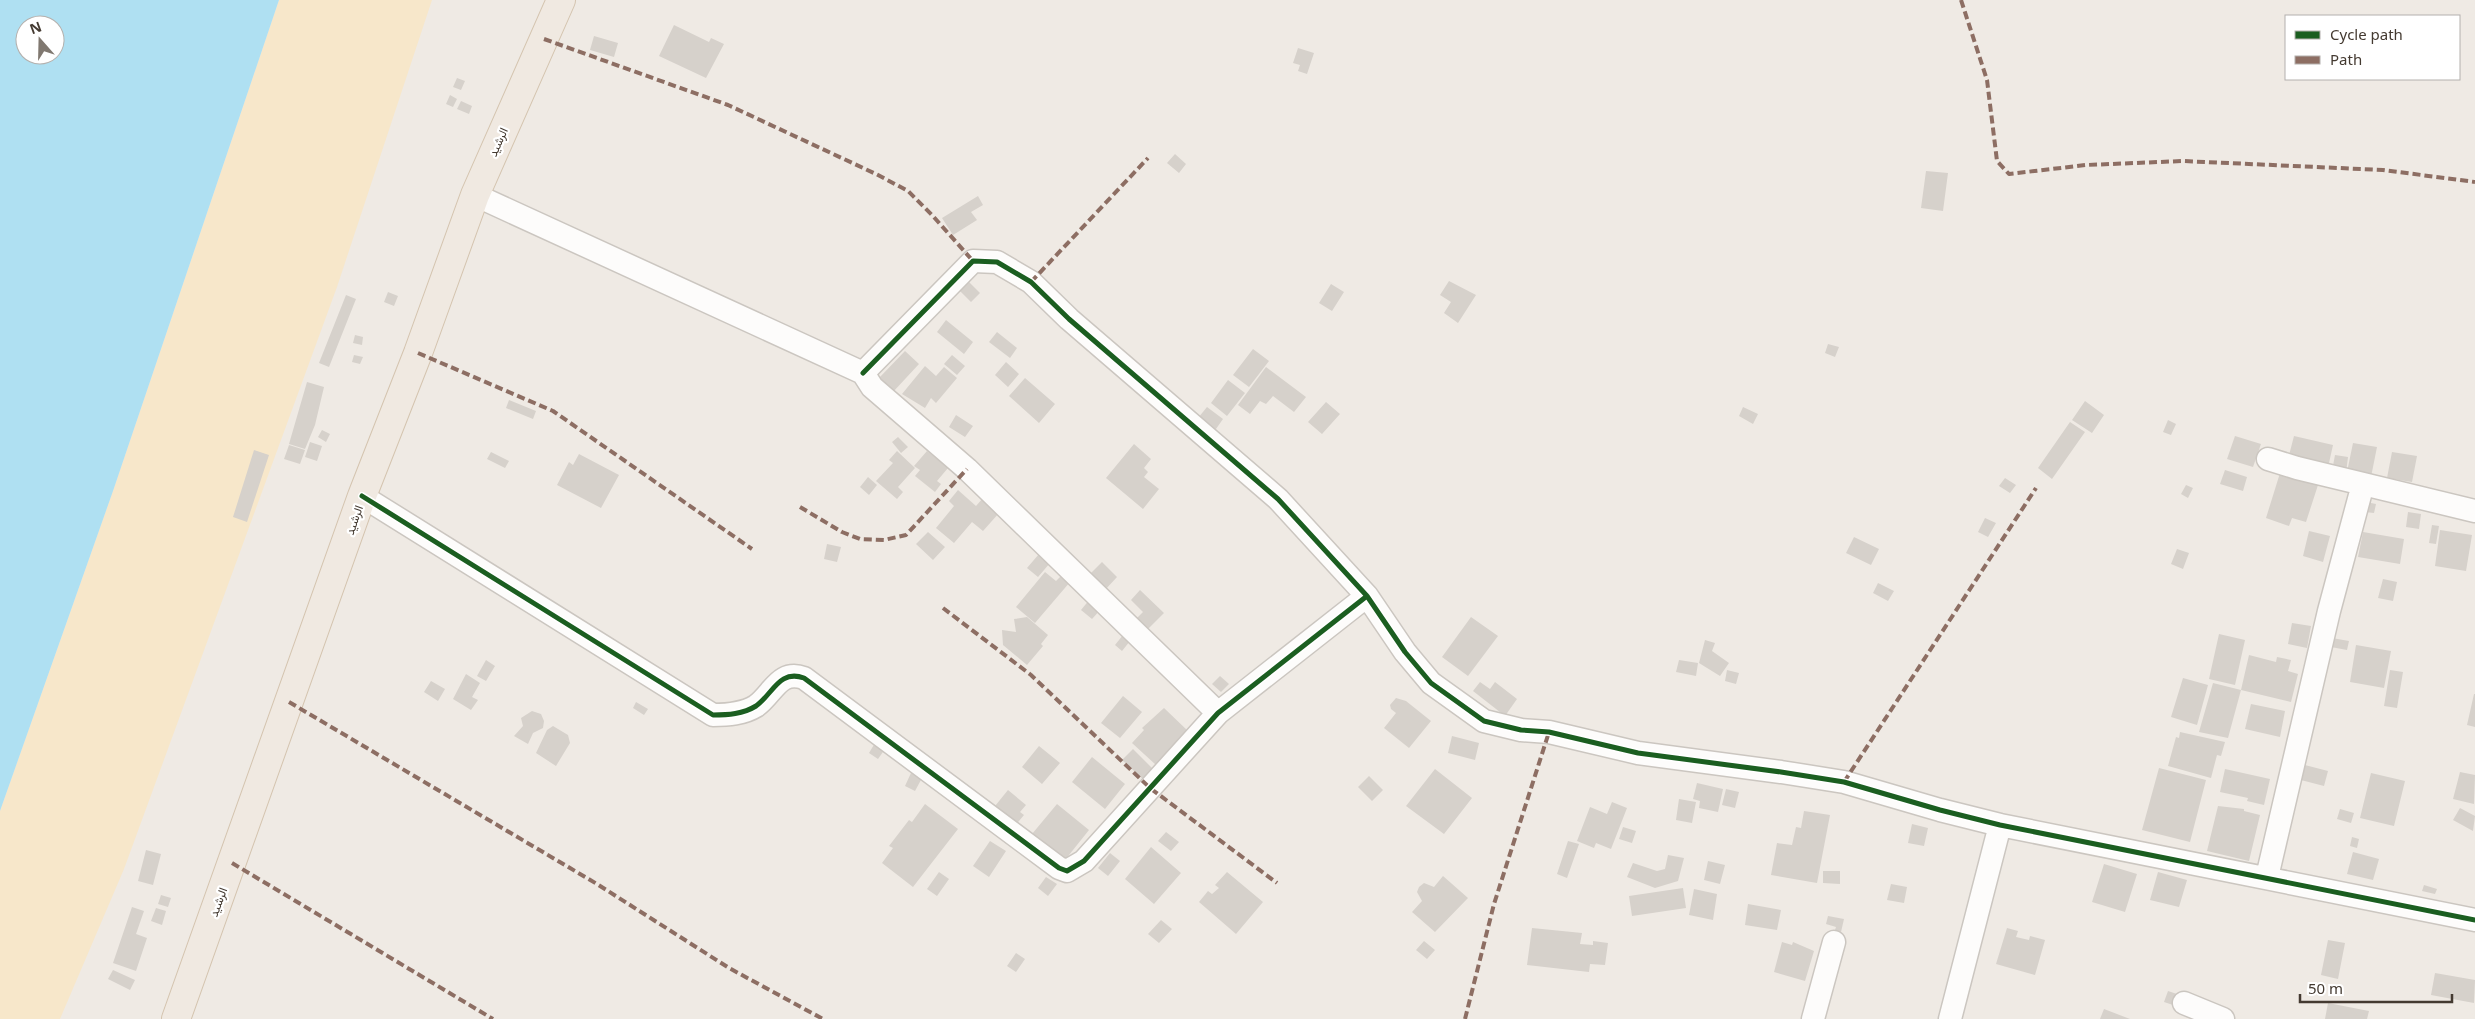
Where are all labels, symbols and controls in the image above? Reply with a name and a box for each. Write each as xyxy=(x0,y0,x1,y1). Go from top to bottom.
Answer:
north arrow xyxy=(15,15,65,65)
legend xyxy=(2285,15,2460,80)
text: N xyxy=(27,16,44,38)
text: Cycle path xyxy=(2330,24,2403,44)
text: Path xyxy=(2330,49,2362,69)
street label: الرشيد xyxy=(484,125,512,159)
street label: الرشيد xyxy=(341,503,367,537)
street label: الرشيد xyxy=(205,885,231,919)
scale bar xyxy=(2300,972,2452,1004)
text: 50 m xyxy=(2308,978,2343,998)

